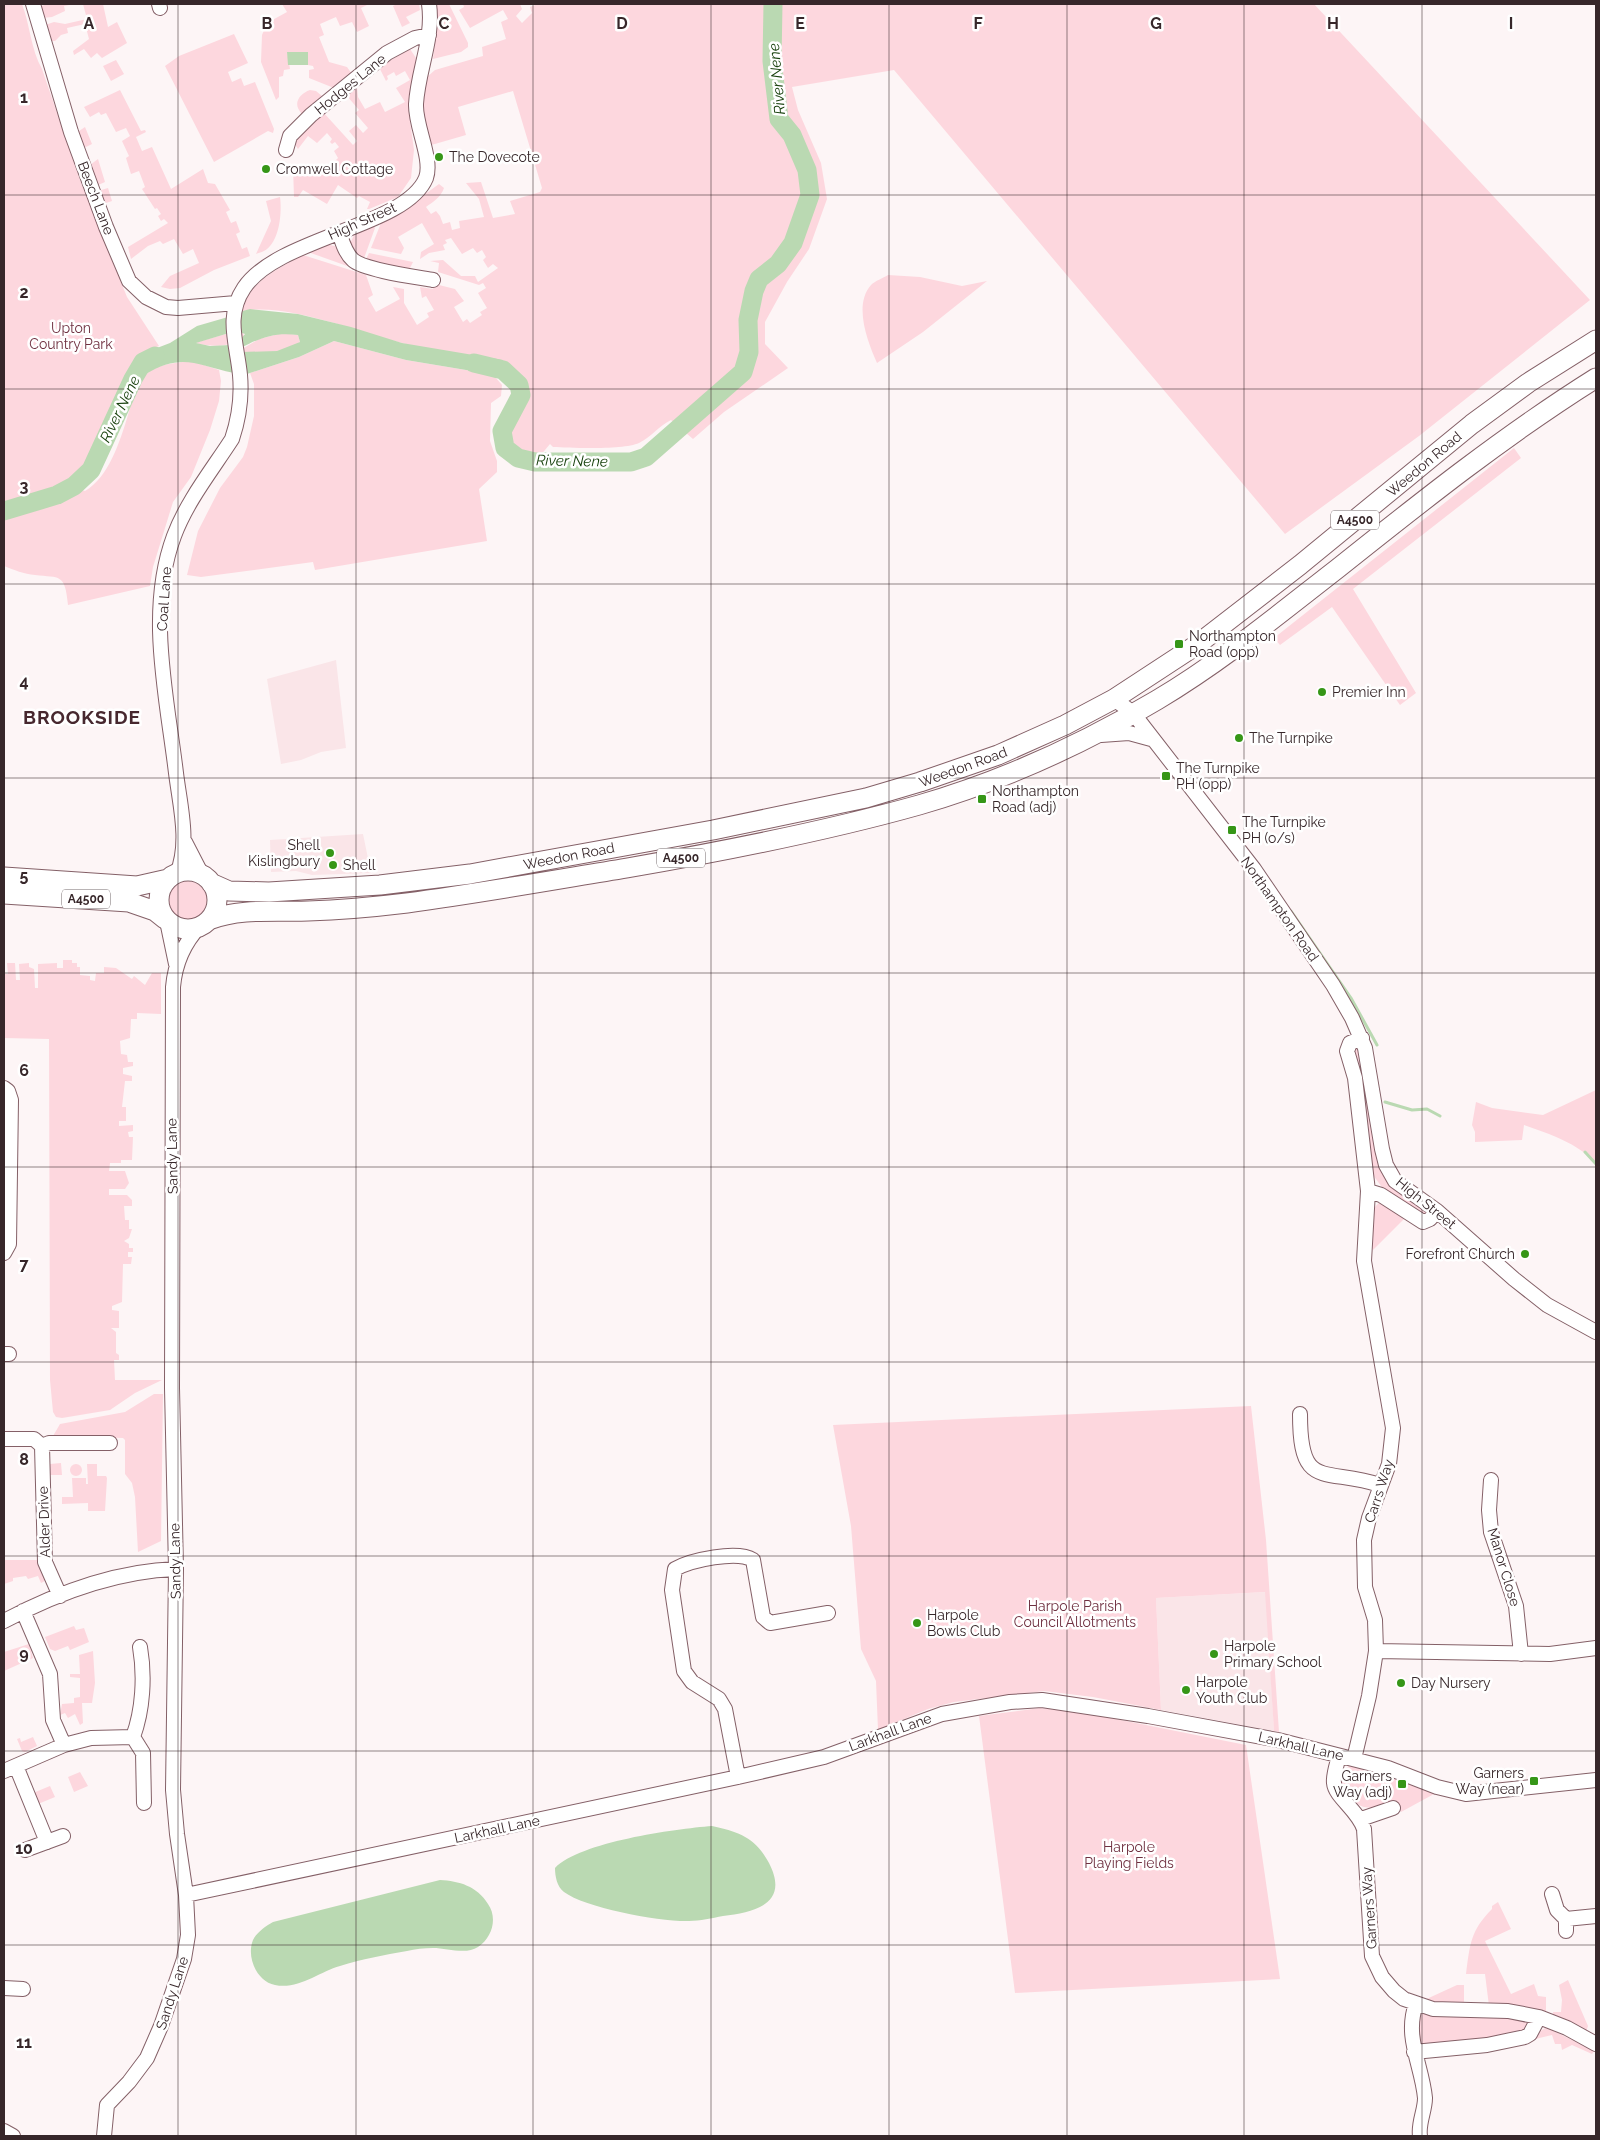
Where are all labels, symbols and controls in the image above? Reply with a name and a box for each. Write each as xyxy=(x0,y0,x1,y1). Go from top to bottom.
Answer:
text: A xyxy=(84,14,95,33)
text: B xyxy=(262,14,273,33)
text: C xyxy=(439,14,450,33)
text: D xyxy=(616,14,628,33)
text: E xyxy=(795,14,805,33)
text: F xyxy=(973,14,983,33)
text: G xyxy=(1150,14,1162,33)
text: H xyxy=(1327,14,1339,33)
text: I xyxy=(1509,14,1513,33)
water label: River Nene xyxy=(765,42,789,116)
street label: Hodges Lane xyxy=(311,51,389,117)
text: 1 xyxy=(20,88,28,107)
place label: The Dovecote xyxy=(449,149,540,165)
marker: The Dovecote xyxy=(433,151,445,163)
street label: Beech Lane xyxy=(75,159,117,237)
place label: Cromwell Cottage xyxy=(276,161,393,177)
marker: Cromwell Cottage xyxy=(260,163,272,175)
street label: High Street xyxy=(326,199,399,243)
text: 2 xyxy=(19,283,29,302)
park label: Upton Country Park xyxy=(29,320,113,352)
water label: River Nene xyxy=(96,373,144,445)
street label: Weedon Road xyxy=(1383,428,1465,500)
water label: River Nene xyxy=(536,451,608,471)
text: 3 xyxy=(20,477,29,496)
road number: A4500 xyxy=(1331,510,1379,530)
street label: Coal Lane xyxy=(154,566,174,632)
place label: Northampton Road (opp) xyxy=(1189,628,1276,660)
marker: Northampton Road (opp) xyxy=(1173,638,1185,650)
text: 4 xyxy=(19,672,29,691)
place label: Premier Inn xyxy=(1332,684,1406,700)
marker: Premier Inn xyxy=(1316,686,1328,698)
district label: BROOKSIDE xyxy=(23,706,141,728)
place label: The Turnpike xyxy=(1249,730,1333,746)
marker: The Turnpike xyxy=(1233,732,1245,744)
street label: Weedon Road xyxy=(917,744,1009,790)
place label: The Turnpike PH (opp) xyxy=(1176,760,1260,792)
marker: The Turnpike PH (opp) xyxy=(1160,770,1172,782)
place label: Northampton Road (adj) xyxy=(992,783,1079,815)
marker: Northampton Road (adj) xyxy=(976,793,988,805)
place label: The Turnpike PH (o/s) xyxy=(1242,814,1326,846)
marker: The Turnpike PH (o/s) xyxy=(1226,824,1238,836)
place label: Shell Kislingbury xyxy=(248,837,320,869)
street label: Weedon Road xyxy=(522,839,616,873)
marker: Shell Kislingbury xyxy=(324,847,336,859)
road number: A4500 xyxy=(657,848,705,868)
street label: Northampton Road xyxy=(1238,854,1322,964)
place label: Shell xyxy=(343,857,376,873)
marker: Shell xyxy=(327,859,339,871)
text: 5 xyxy=(20,866,29,885)
road number: A4500 xyxy=(62,890,110,909)
text: 6 xyxy=(19,1061,29,1080)
street label: Sandy Lane xyxy=(163,1118,181,1194)
street label: High Street xyxy=(1393,1174,1459,1232)
place label: Forefront Church xyxy=(1405,1246,1515,1262)
marker: Forefront Church xyxy=(1519,1248,1531,1260)
text: 7 xyxy=(20,1255,29,1274)
text: 8 xyxy=(19,1450,29,1469)
street label: Carrs Way xyxy=(1361,1457,1397,1525)
street label: Alder Drive xyxy=(35,1486,53,1558)
street label: Sandy Lane xyxy=(166,1523,184,1599)
street label: Manor Close xyxy=(1484,1526,1524,1608)
park label: Harpole Parish Council Allotments xyxy=(1014,1598,1136,1630)
place label: Harpole Bowls Club xyxy=(927,1607,1001,1639)
marker: Harpole Bowls Club xyxy=(911,1617,923,1629)
place label: Harpole Primary School xyxy=(1224,1638,1322,1670)
text: 9 xyxy=(19,1644,29,1663)
marker: Harpole Primary School xyxy=(1208,1648,1220,1660)
place label: Harpole Youth Club xyxy=(1196,1674,1268,1706)
place label: Day Nursery xyxy=(1411,1675,1491,1691)
marker: Day Nursery xyxy=(1395,1677,1407,1689)
marker: Harpole Youth Club xyxy=(1180,1684,1192,1696)
street label: Larkhall Lane xyxy=(846,1710,934,1754)
street label: Larkhall Lane xyxy=(1257,1728,1345,1764)
place label: Garners Way (near) xyxy=(1456,1765,1524,1797)
place label: Garners Way (adj) xyxy=(1333,1768,1392,1800)
marker: Garners Way (near) xyxy=(1528,1775,1540,1787)
marker: Garners Way (adj) xyxy=(1396,1778,1408,1790)
street label: Larkhall Lane xyxy=(453,1812,541,1846)
text: 10 xyxy=(15,1839,33,1858)
park label: Harpole Playing Fields xyxy=(1084,1839,1174,1871)
street label: Garners Way xyxy=(1358,1866,1380,1950)
street label: Sandy Lane xyxy=(153,1954,191,2032)
text: 11 xyxy=(16,2033,32,2052)

